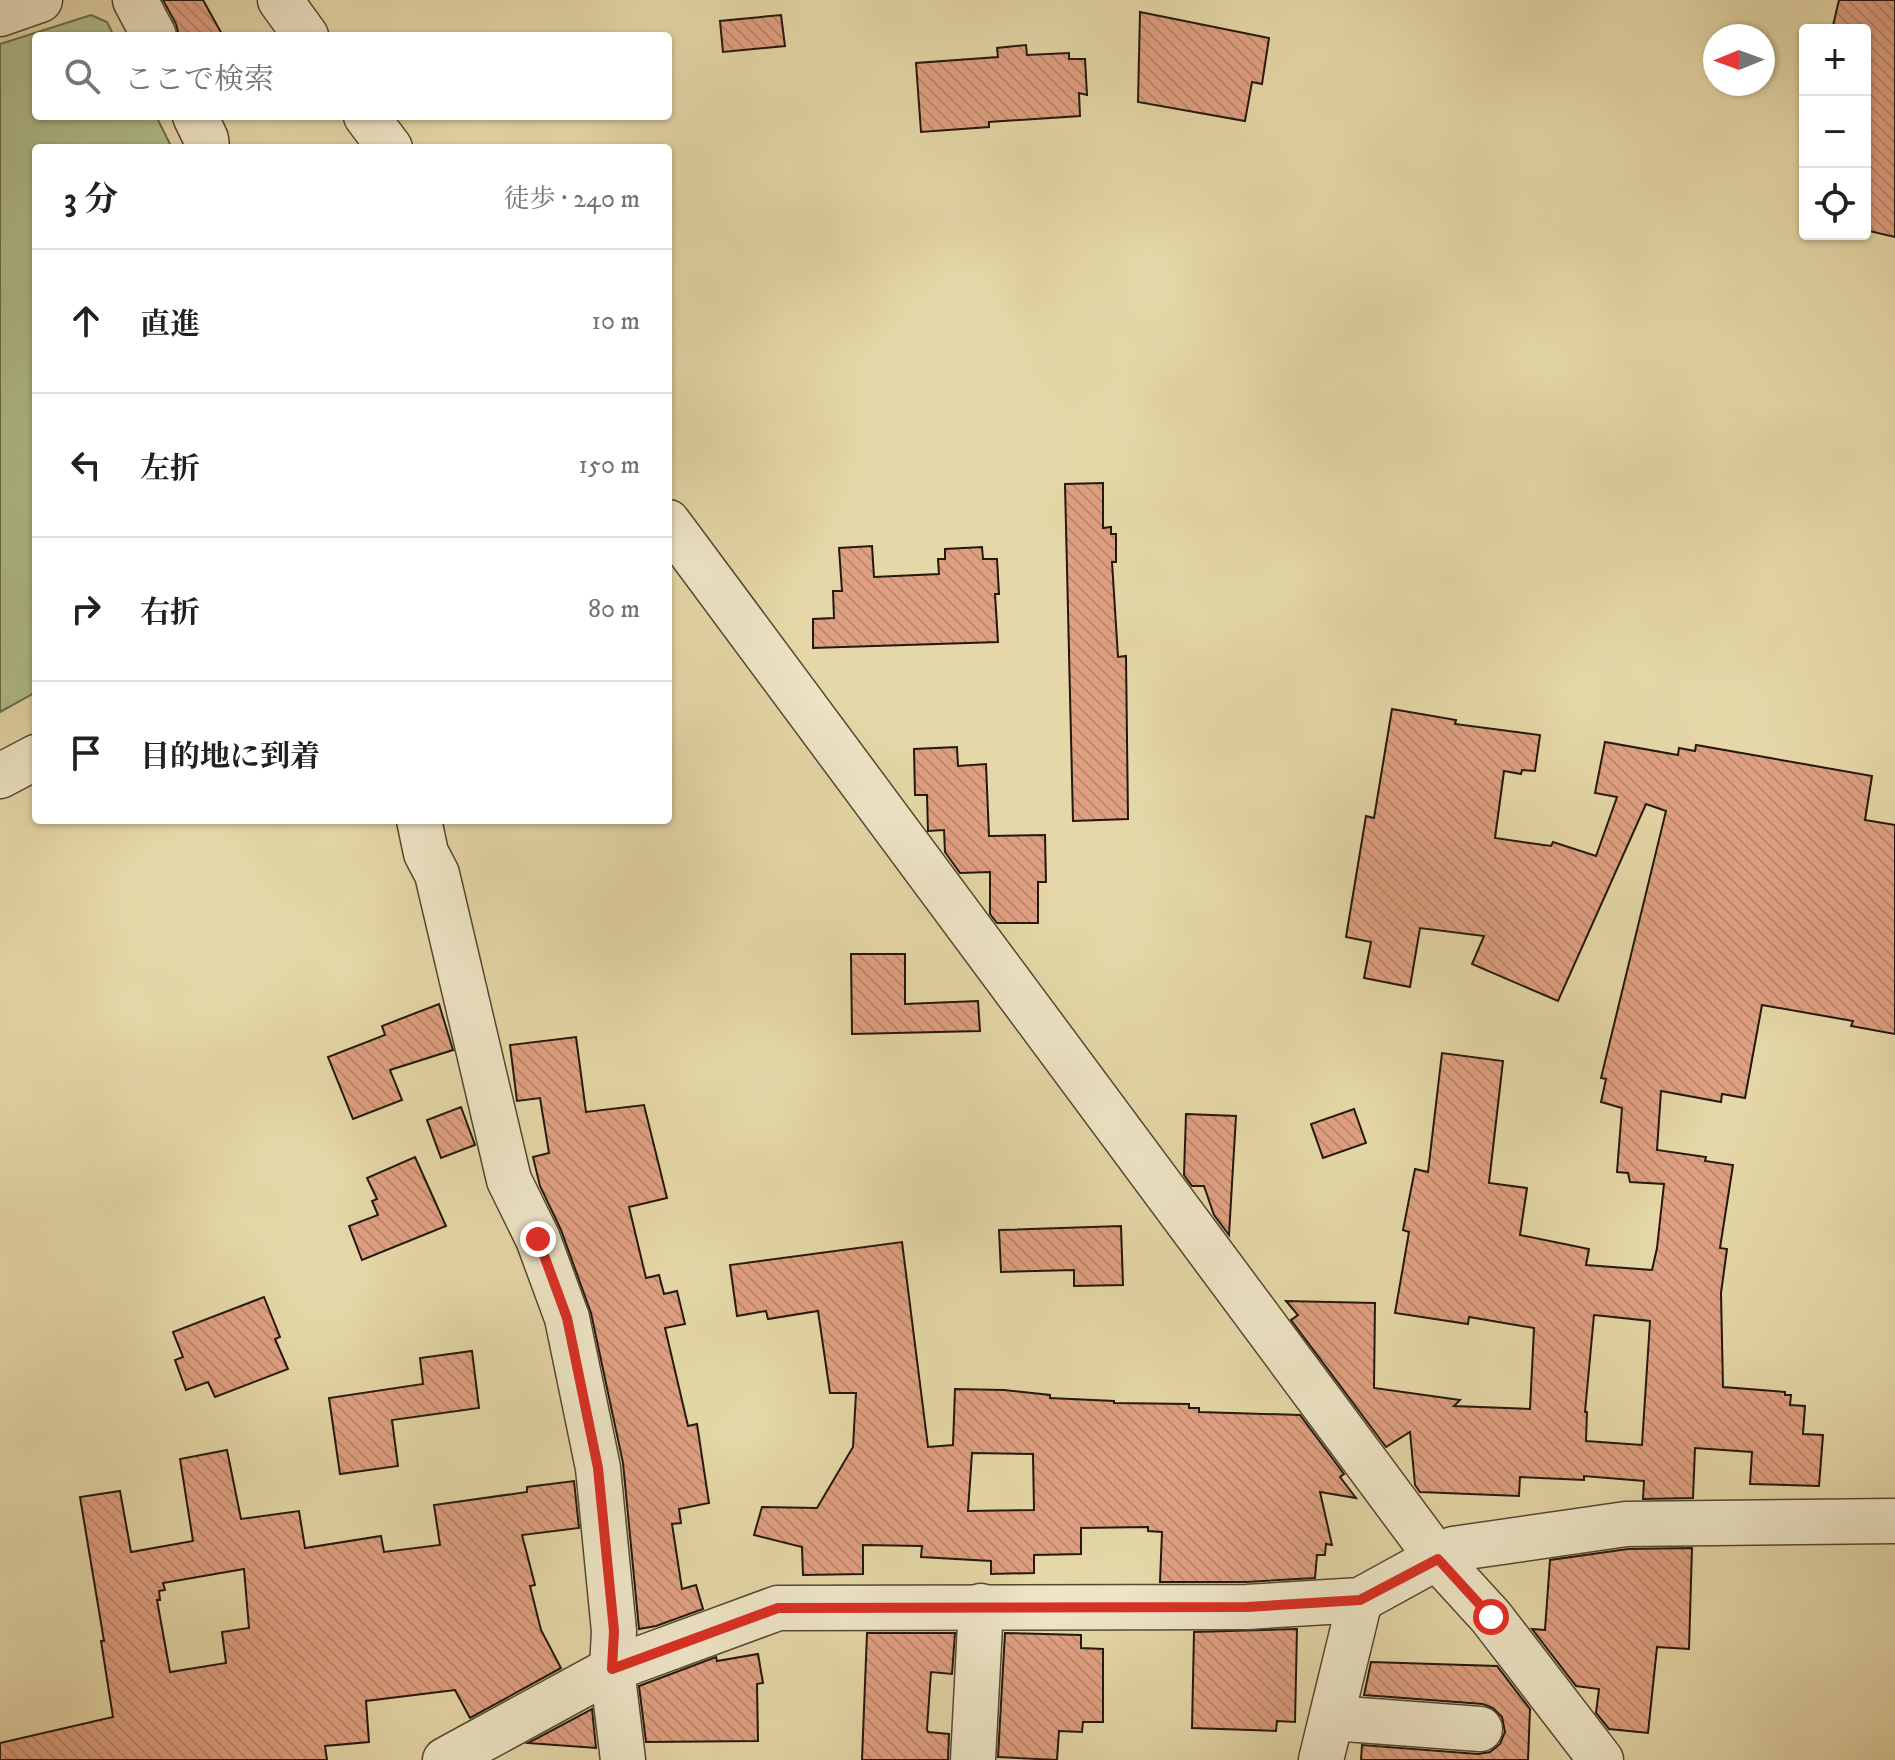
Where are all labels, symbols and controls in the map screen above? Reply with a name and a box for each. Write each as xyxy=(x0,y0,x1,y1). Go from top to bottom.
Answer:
north arrow xyxy=(1703,24,1775,96)
map controls xyxy=(1799,24,1871,240)
button: + xyxy=(1799,24,1871,96)
search box xyxy=(32,32,672,120)
icon: search xyxy=(60,54,104,98)
text: ここで検索 xyxy=(124,62,274,99)
button: − xyxy=(1799,96,1871,168)
button: locate xyxy=(1799,168,1871,240)
text: 3 分 xyxy=(64,179,118,221)
text: 徒歩 · 240 m xyxy=(504,183,640,216)
icon: ahead xyxy=(64,299,108,343)
text: 10 m xyxy=(591,305,640,338)
text: 直進 xyxy=(140,307,200,344)
icon: left xyxy=(64,443,108,487)
text: 150 m xyxy=(579,449,640,482)
text: 左折 xyxy=(140,451,200,488)
icon: right xyxy=(64,587,108,631)
text: 80 m xyxy=(588,593,640,626)
text: 右折 xyxy=(140,595,200,632)
icon: arrive xyxy=(64,731,108,775)
text: 目的地に到着 xyxy=(140,739,320,776)
route end xyxy=(520,1221,556,1257)
route start xyxy=(1473,1599,1509,1635)

